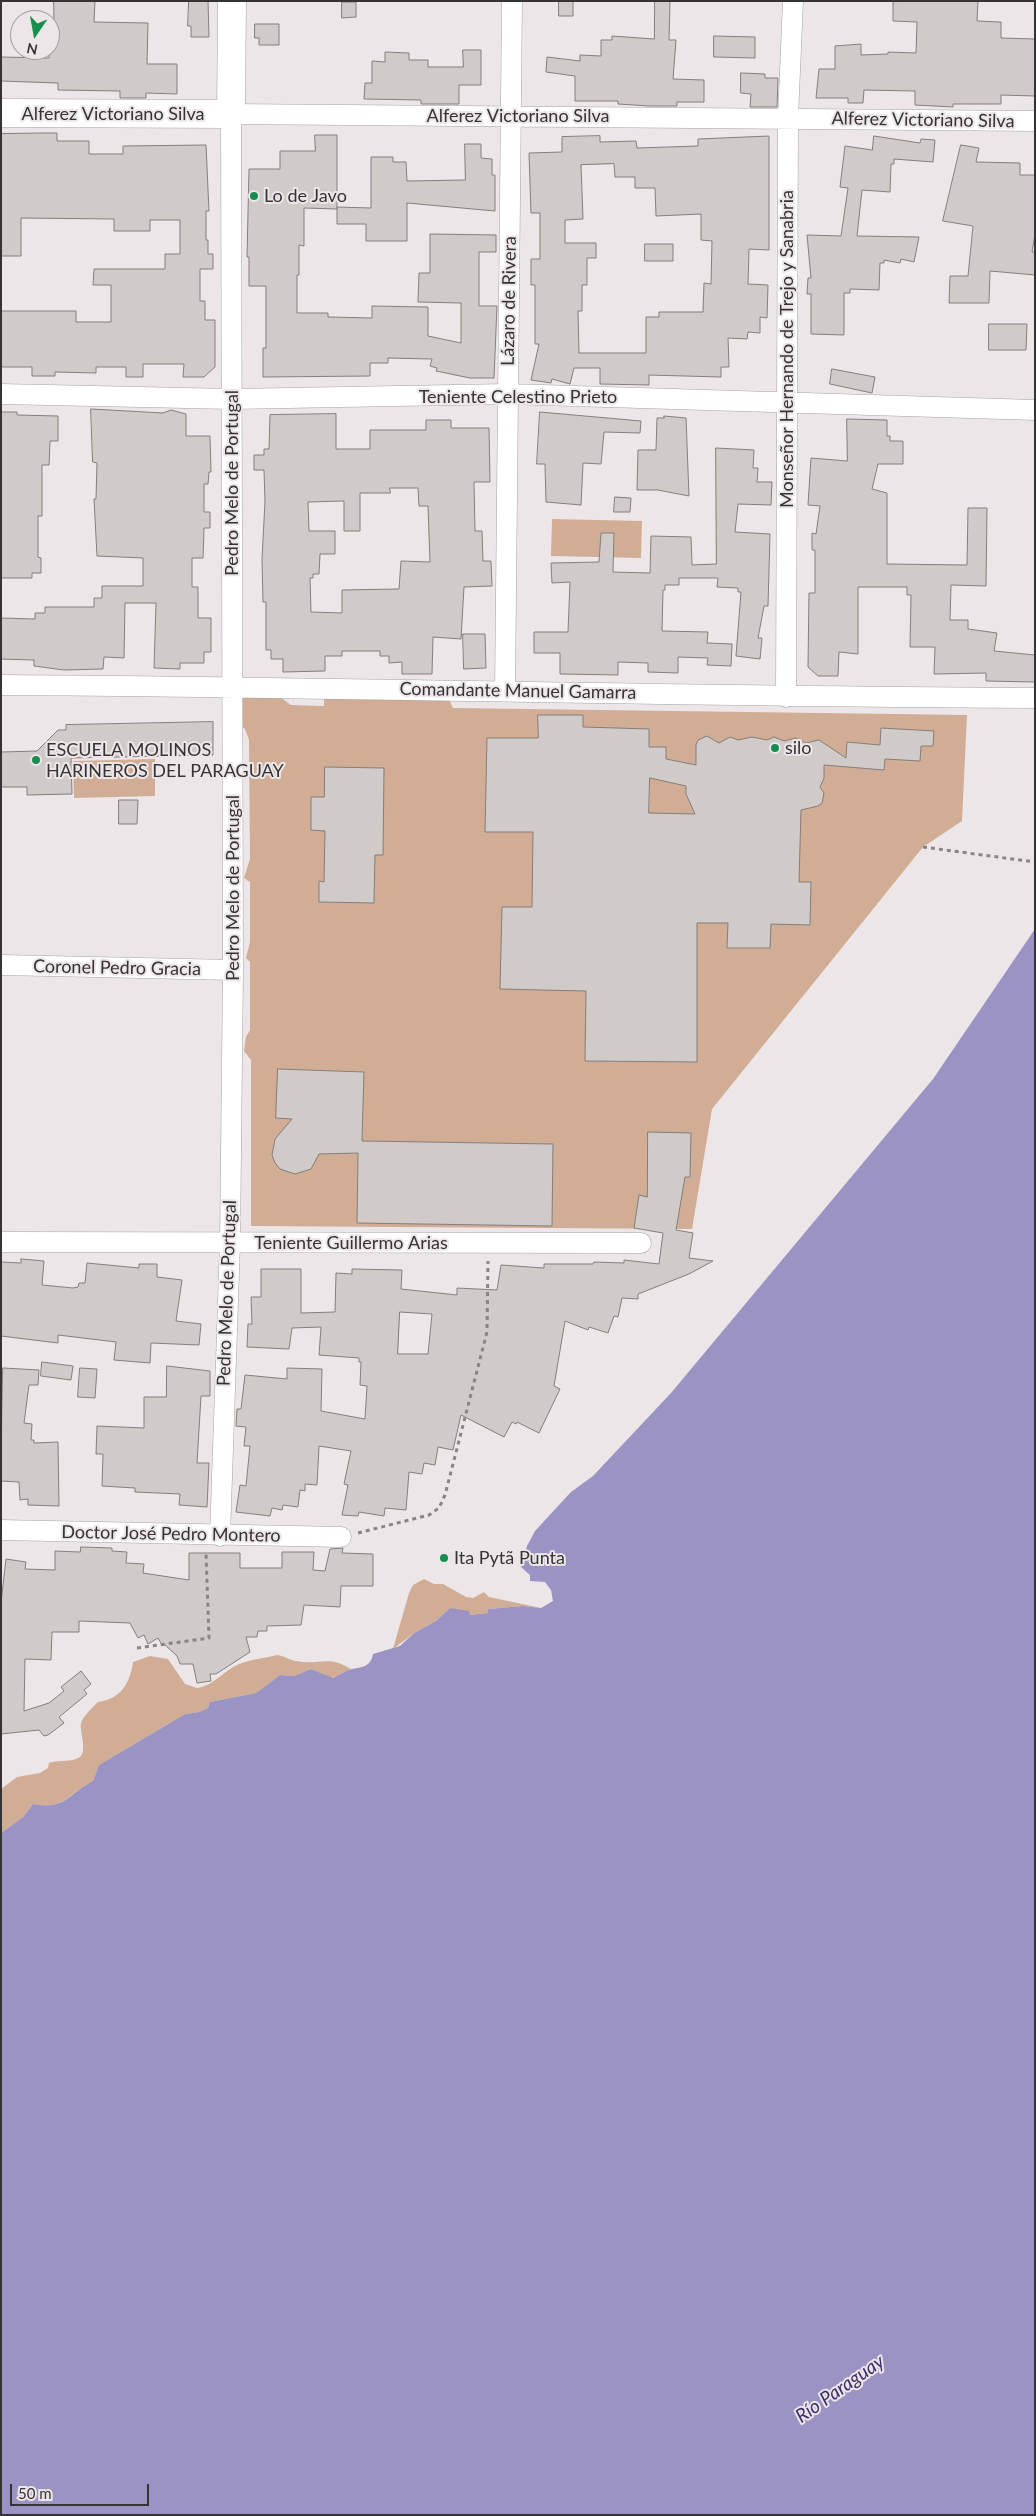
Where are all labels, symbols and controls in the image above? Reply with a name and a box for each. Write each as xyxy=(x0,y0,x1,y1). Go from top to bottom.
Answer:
north arrow xyxy=(10,10,60,60)
text: N xyxy=(25,40,39,59)
street label: Alferez Victoriano Silva xyxy=(21,103,205,125)
street label: Alferez Victoriano Silva xyxy=(426,105,610,127)
street label: Alferez Victoriano Silva xyxy=(831,108,1015,132)
place label: Lo de Javo xyxy=(264,185,347,207)
marker: Lo de Javo xyxy=(248,190,260,202)
street label: Monseñor Hernando de Trejo y Sanabria xyxy=(776,190,798,508)
street label: Lázaro de Rivera xyxy=(497,236,521,366)
street label: Teniente Celestino Prieto xyxy=(419,386,617,408)
street label: Pedro Melo de Portugal xyxy=(221,390,243,576)
street label: Comandante Manuel Gamarra xyxy=(399,678,637,704)
place label: silo xyxy=(785,737,812,759)
place label: ESCUELA MOLINOS HARINEROS DEL PARAGUAY xyxy=(46,739,284,782)
marker: silo xyxy=(769,742,781,754)
marker: ESCUELA MOLINOS HARINEROS DEL PARAGUAY xyxy=(30,754,42,766)
street label: Pedro Melo de Portugal xyxy=(222,795,244,981)
street label: Coronel Pedro Gracia xyxy=(33,956,201,980)
street label: Pedro Melo de Portugal xyxy=(213,1200,241,1386)
street label: Teniente Guillermo Arias xyxy=(254,1232,448,1254)
street label: Doctor José Pedro Montero xyxy=(61,1521,281,1547)
place label: Ita Pytã Punta xyxy=(454,1547,565,1569)
marker: Ita Pytã Punta xyxy=(438,1552,450,1564)
water label: Río Paraguay xyxy=(791,2350,889,2428)
scale bar xyxy=(12,2474,151,2506)
text: 50 m xyxy=(18,2484,52,2502)

